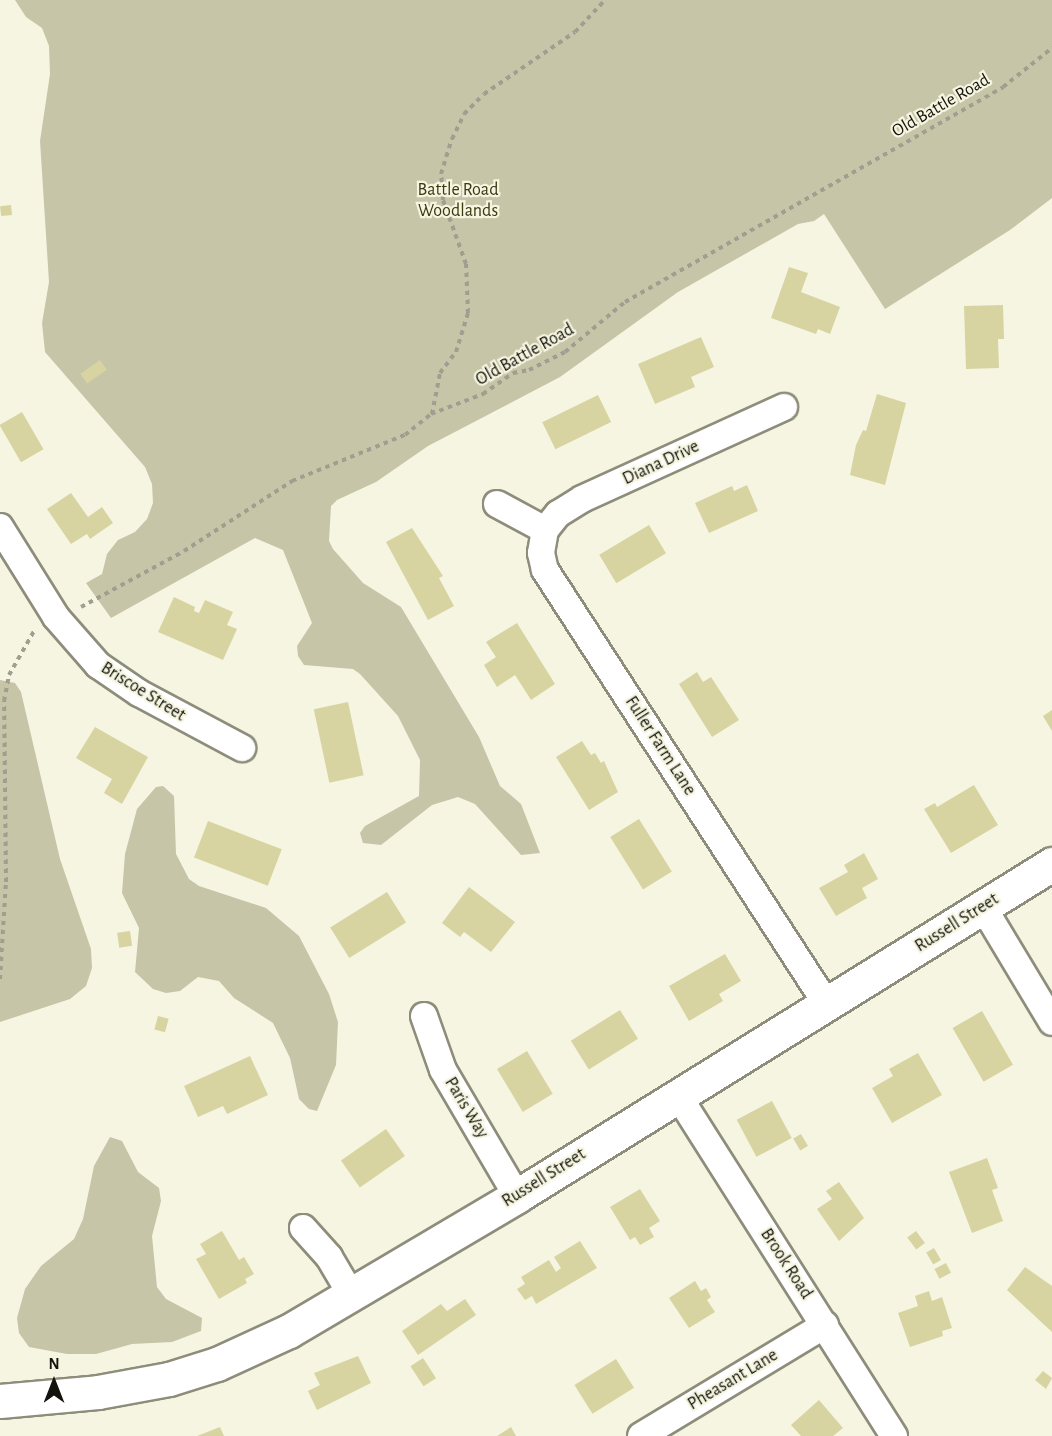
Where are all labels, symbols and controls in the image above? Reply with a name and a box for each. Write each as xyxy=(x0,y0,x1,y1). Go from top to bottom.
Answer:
street label: Old Battle Road xyxy=(888,69,994,143)
park label: Battle Road Woodlands xyxy=(418,180,498,222)
street label: Old Battle Road xyxy=(472,319,578,391)
street label: Diana Drive xyxy=(619,436,703,490)
street label: Briscoe Street xyxy=(97,657,189,727)
street label: Fuller Farm Lane xyxy=(620,692,700,800)
street label: Russell Street xyxy=(911,889,1003,957)
street label: Paris Way xyxy=(439,1073,493,1143)
street label: Russell Street xyxy=(498,1144,590,1212)
street label: Brook Road xyxy=(755,1225,817,1303)
street label: Pheasant Lane xyxy=(684,1345,782,1415)
north arrow xyxy=(24,1352,84,1412)
text: N xyxy=(48,1356,60,1372)

